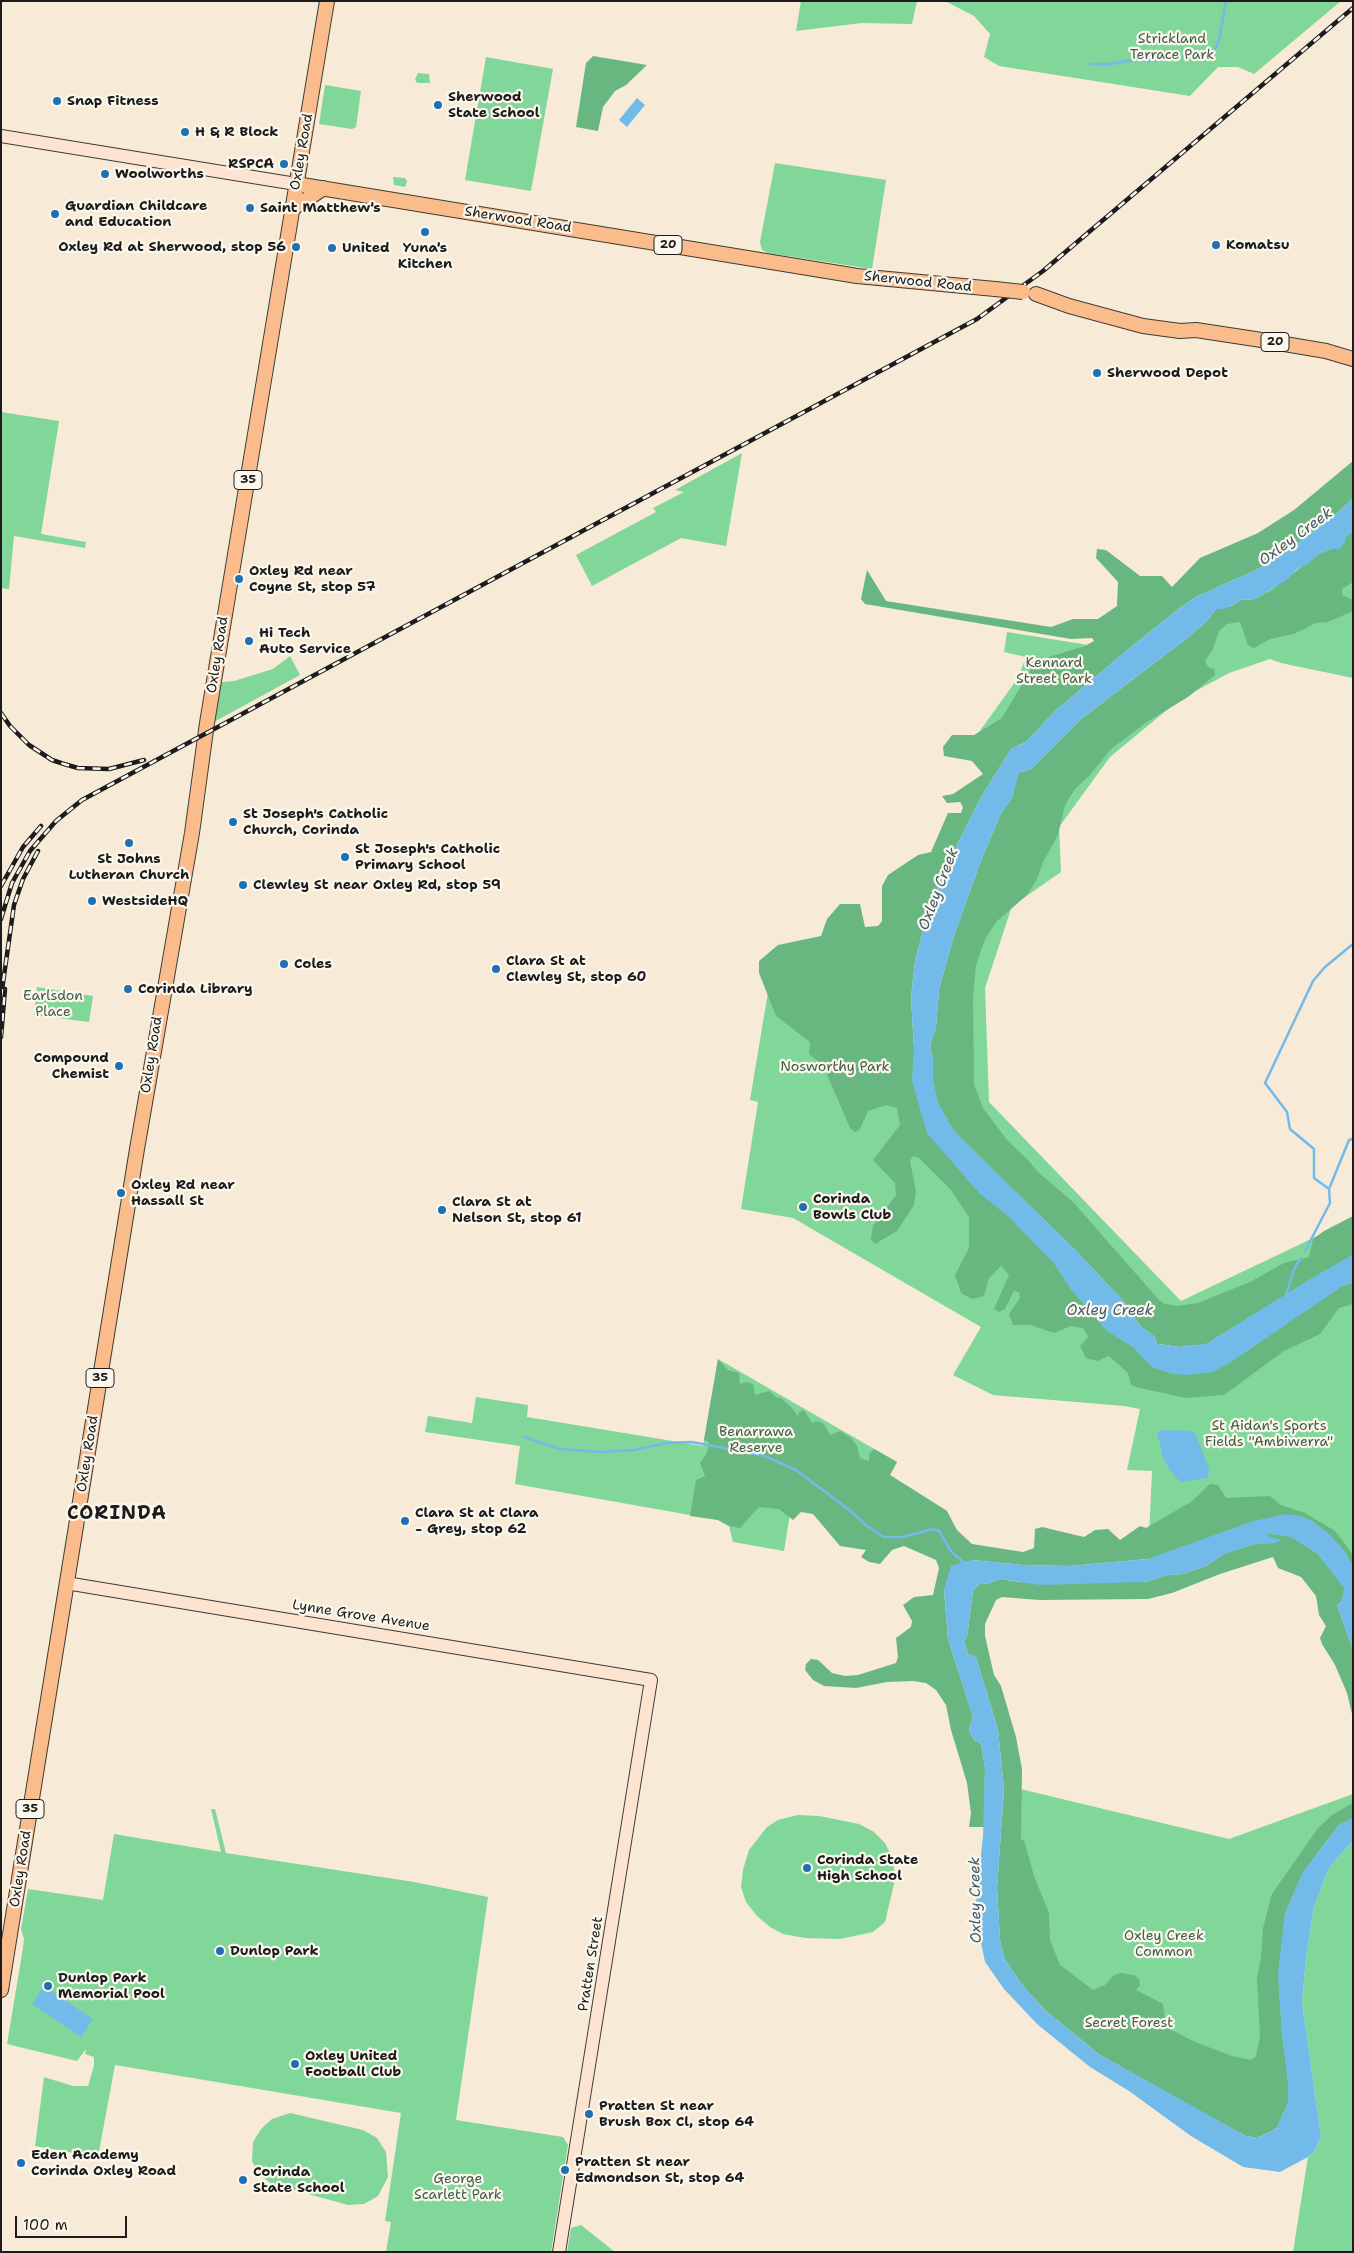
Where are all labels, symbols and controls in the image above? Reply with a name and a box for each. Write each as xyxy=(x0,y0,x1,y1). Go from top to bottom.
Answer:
park label: Strickland Terrace Park xyxy=(1130,31,1214,64)
place label: Sherwood State School xyxy=(448,89,540,121)
place label: Snap Fitness xyxy=(67,93,159,109)
marker: Snap Fitness xyxy=(51,95,63,107)
marker: Sherwood State School xyxy=(432,99,444,111)
street label: Oxley Road xyxy=(287,112,317,192)
place label: H & R Block xyxy=(195,124,278,140)
marker: H & R Block xyxy=(179,126,191,138)
place label: RSPCA xyxy=(228,156,274,172)
marker: RSPCA xyxy=(278,158,290,170)
place label: Woolworths xyxy=(115,166,204,182)
marker: Woolworths xyxy=(99,168,111,180)
place label: Guardian Childcare and Education xyxy=(65,198,207,230)
place label: Saint Matthew's xyxy=(260,200,381,216)
marker: Saint Matthew's xyxy=(244,202,256,214)
street label: Sherwood Road xyxy=(463,203,573,237)
marker: Guardian Childcare and Education xyxy=(49,208,61,220)
marker: Yuna's Kitchen xyxy=(419,226,431,238)
road number: 20 xyxy=(654,236,682,254)
place label: Komatsu xyxy=(1226,237,1290,253)
place label: Oxley Rd at Sherwood, stop 56 xyxy=(58,239,286,255)
marker: Komatsu xyxy=(1210,239,1222,251)
place label: United xyxy=(342,240,390,256)
place label: Yuna's Kitchen xyxy=(398,240,452,272)
marker: Oxley Rd at Sherwood, stop 56 xyxy=(290,241,302,253)
marker: United xyxy=(326,242,338,254)
street label: Sherwood Road xyxy=(863,268,973,296)
road number: 20 xyxy=(1261,332,1289,352)
place label: Sherwood Depot xyxy=(1107,365,1228,381)
marker: Sherwood Depot xyxy=(1091,367,1103,379)
road number: 35 xyxy=(234,470,262,490)
water label: Oxley Creek xyxy=(1256,504,1336,570)
place label: Oxley Rd near Coyne St, stop 57 xyxy=(249,563,376,596)
marker: Oxley Rd near Coyne St, stop 57 xyxy=(233,573,245,585)
street label: Oxley Road xyxy=(204,615,232,695)
place label: Hi Tech Auto Service xyxy=(259,625,351,658)
marker: Hi Tech Auto Service xyxy=(243,635,255,647)
park label: Kennard Street Park xyxy=(1016,655,1092,688)
place label: St Joseph's Catholic Church, Corinda xyxy=(243,806,388,839)
marker: St Joseph's Catholic Church, Corinda xyxy=(227,816,239,828)
marker: St Johns Lutheran Church xyxy=(123,837,135,849)
place label: St Joseph's Catholic Primary School xyxy=(355,841,500,874)
water label: Oxley Creek xyxy=(915,845,963,933)
place label: St Johns Lutheran Church xyxy=(69,851,189,884)
marker: St Joseph's Catholic Primary School xyxy=(339,851,351,863)
place label: Clewley St near Oxley Rd, stop 59 xyxy=(253,877,501,893)
marker: Clewley St near Oxley Rd, stop 59 xyxy=(237,879,249,891)
place label: WestsideHQ xyxy=(102,893,188,909)
marker: WestsideHQ xyxy=(86,895,98,907)
place label: Clara St at Clewley St, stop 60 xyxy=(506,953,646,986)
place label: Coles xyxy=(294,956,332,972)
marker: Coles xyxy=(278,958,290,970)
marker: Clara St at Clewley St, stop 60 xyxy=(490,963,502,975)
place label: Corinda Library xyxy=(138,981,253,997)
marker: Corinda Library xyxy=(122,983,134,995)
park label: Earlsdon Place xyxy=(23,988,83,1020)
street label: Oxley Road xyxy=(138,1015,166,1095)
place label: Compound Chemist xyxy=(34,1050,109,1082)
park label: Nosworthy Park xyxy=(780,1059,890,1075)
marker: Compound Chemist xyxy=(113,1060,125,1072)
place label: Oxley Rd near Hassall St xyxy=(131,1177,235,1210)
marker: Oxley Rd near Hassall St xyxy=(115,1187,127,1199)
place label: Corinda Bowls Club xyxy=(813,1191,891,1224)
place label: Clara St at Nelson St, stop 61 xyxy=(452,1194,582,1226)
marker: Corinda Bowls Club xyxy=(797,1201,809,1213)
marker: Clara St at Nelson St, stop 61 xyxy=(436,1204,448,1216)
water label: Oxley Creek xyxy=(1067,1302,1153,1320)
road number: 35 xyxy=(86,1369,114,1388)
street label: Oxley Road xyxy=(74,1414,102,1494)
park label: St Aidan's Sports Fields "Ambiwerra" xyxy=(1205,1418,1333,1450)
park label: Benarrawa Reserve xyxy=(719,1424,793,1456)
district label: CORINDA xyxy=(66,1503,168,1525)
place label: Clara St at Clara - Grey, stop 62 xyxy=(415,1505,539,1538)
marker: Clara St at Clara - Grey, stop 62 xyxy=(399,1515,411,1527)
street label: Lynne Grove Avenue xyxy=(291,1597,431,1635)
road number: 35 xyxy=(16,1800,44,1818)
street label: Oxley Road xyxy=(7,1829,35,1909)
place label: Corinda State High School xyxy=(817,1852,918,1884)
water label: Oxley Creek xyxy=(966,1856,986,1944)
marker: Corinda State High School xyxy=(801,1862,813,1874)
street label: Pratten Street xyxy=(575,1915,607,2013)
park label: Oxley Creek Common xyxy=(1124,1928,1204,1960)
place label: Dunlop Park xyxy=(230,1943,319,1959)
marker: Dunlop Park xyxy=(214,1945,226,1957)
place label: Dunlop Park Memorial Pool xyxy=(58,1970,165,2002)
marker: Dunlop Park Memorial Pool xyxy=(42,1980,54,1992)
park label: Secret Forest xyxy=(1085,2015,1173,2031)
place label: Oxley United Football Club xyxy=(305,2048,401,2080)
marker: Oxley United Football Club xyxy=(289,2058,301,2070)
place label: Pratten St near Brush Box Cl, stop 64 xyxy=(599,2098,754,2130)
marker: Pratten St near Brush Box Cl, stop 64 xyxy=(583,2108,595,2120)
place label: Eden Academy Corinda Oxley Road xyxy=(31,2147,176,2180)
place label: Pratten St near Edmondson St, stop 64 xyxy=(575,2154,744,2186)
marker: Eden Academy Corinda Oxley Road xyxy=(15,2157,27,2169)
place label: Corinda State School xyxy=(253,2164,345,2196)
marker: Pratten St near Edmondson St, stop 64 xyxy=(559,2164,571,2176)
park label: George Scarlett Park xyxy=(414,2171,502,2204)
marker: Corinda State School xyxy=(237,2174,249,2186)
scale bar xyxy=(18,2206,130,2238)
text: 100 m xyxy=(23,2215,68,2235)

